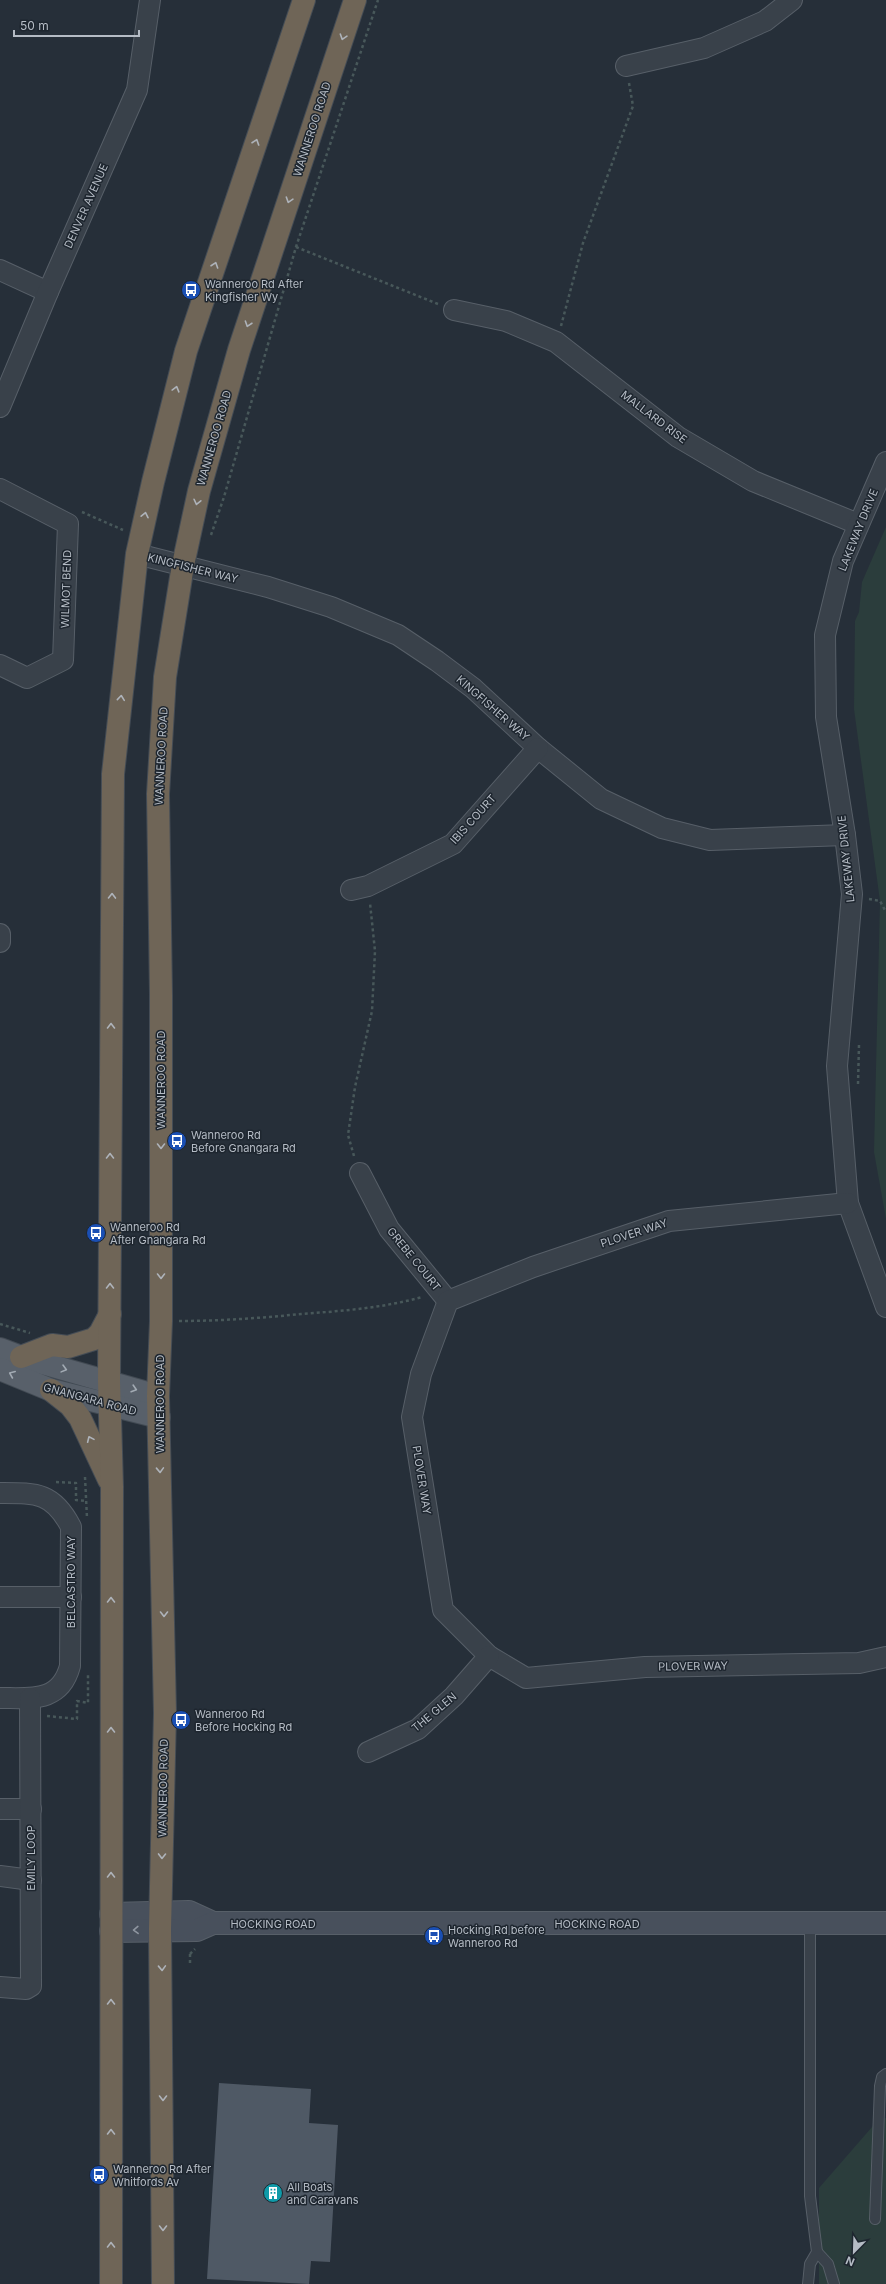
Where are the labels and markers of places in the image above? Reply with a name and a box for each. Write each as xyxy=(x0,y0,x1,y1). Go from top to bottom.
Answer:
place label: Wanneroo Rd After Kingfisher Wy xyxy=(205,277,303,304)
bus stop icon: Wanneroo Rd After Kingfisher Wy xyxy=(180,279,202,301)
place label: Wanneroo Rd Before Gnangara Rd xyxy=(191,1128,296,1155)
bus stop icon: Wanneroo Rd Before Gnangara Rd xyxy=(166,1130,188,1152)
place label: Wanneroo Rd After Gnangara Rd xyxy=(110,1220,206,1247)
bus stop icon: Wanneroo Rd After Gnangara Rd xyxy=(85,1222,107,1244)
place label: Wanneroo Rd Before Hocking Rd xyxy=(195,1707,292,1734)
bus stop icon: Wanneroo Rd Before Hocking Rd xyxy=(170,1709,192,1731)
place label: Hocking Rd before Wanneroo Rd xyxy=(448,1923,545,1950)
bus stop icon: Hocking Rd before Wanneroo Rd xyxy=(423,1925,445,1947)
place label: Wanneroo Rd After Whitfords Av xyxy=(113,2162,211,2189)
bus stop icon: Wanneroo Rd After Whitfords Av xyxy=(88,2164,110,2186)
place label: All Boats and Caravans xyxy=(287,2180,359,2207)
building icon: All Boats and Caravans xyxy=(262,2182,284,2204)

